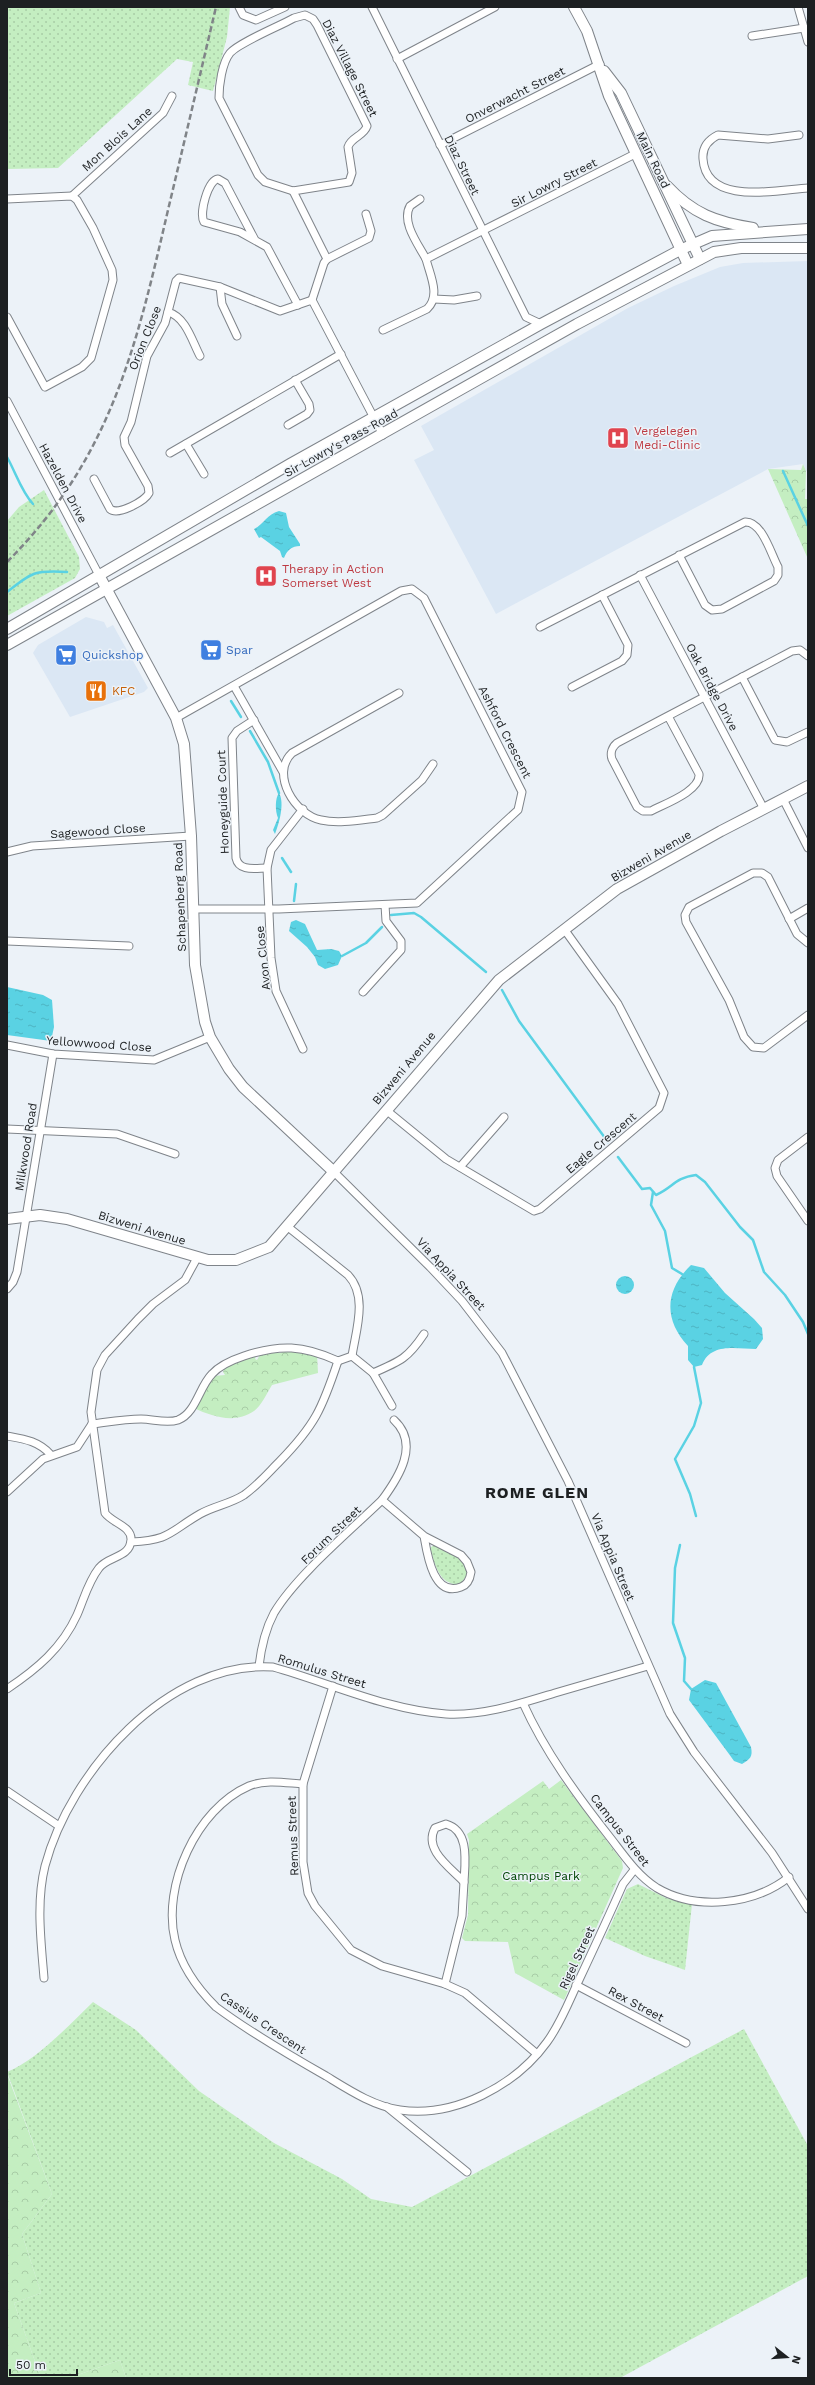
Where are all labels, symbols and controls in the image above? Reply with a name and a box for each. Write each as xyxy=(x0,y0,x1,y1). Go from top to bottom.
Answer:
street label: Diaz Village Street xyxy=(319,17,381,119)
street label: Onverwacht Street xyxy=(463,64,567,126)
street label: Mon Blois Lane xyxy=(79,104,155,174)
street label: Main Road xyxy=(633,130,673,190)
street label: Diaz Street xyxy=(441,133,483,197)
street label: Sir Lowry Street xyxy=(509,155,599,211)
street label: Orion Close xyxy=(126,304,164,372)
street label: Sir Lowry's Pass Road xyxy=(282,406,400,480)
place label: Vergelegen Medi-Clinic xyxy=(634,424,701,452)
hospital icon: Vergelegen Medi-Clinic xyxy=(605,425,631,451)
street label: Hazelden Drive xyxy=(36,441,90,525)
place label: Therapy in Action Somerset West xyxy=(282,562,384,590)
hospital icon: Therapy in Action Somerset West xyxy=(253,563,279,589)
supermarket icon: Spar xyxy=(198,637,224,663)
street label: Oak Bridge Drive xyxy=(683,641,741,733)
supermarket icon: Quickshop xyxy=(53,642,79,668)
place label: Spar xyxy=(226,643,253,657)
place label: Quickshop xyxy=(82,648,143,662)
restaurant icon: KFC xyxy=(83,678,109,704)
street label: Ashford Crescent xyxy=(476,683,534,781)
place label: KFC xyxy=(112,684,135,698)
street label: Honeyguide Court xyxy=(214,750,232,854)
street label: Sagewood Close xyxy=(50,821,146,841)
street label: Bizweni Avenue xyxy=(608,827,694,885)
street label: Schapenberg Road xyxy=(171,842,189,952)
street label: Avon Close xyxy=(253,925,273,991)
street label: Bizweni Avenue xyxy=(369,1029,439,1107)
street label: Yellowwood Close xyxy=(46,1033,152,1055)
street label: Milkwood Road xyxy=(12,1102,40,1192)
street label: Eagle Crescent xyxy=(563,1109,639,1177)
street label: Bizweni Avenue xyxy=(96,1208,188,1248)
street label: Via Appia Street xyxy=(414,1235,488,1313)
district label: ROME GLEN xyxy=(485,1483,589,1502)
street label: Forum Street xyxy=(298,1503,364,1567)
street label: Via Appia Street xyxy=(588,1511,638,1603)
street label: Romulus Street xyxy=(276,1651,368,1691)
street label: Campus Street xyxy=(587,1791,653,1869)
street label: Remus Street xyxy=(285,1796,301,1876)
park label: Campus Park xyxy=(502,1869,580,1883)
street label: Rigel Street xyxy=(556,1924,598,1992)
street label: Rex Street xyxy=(606,1984,666,2024)
street label: Cassius Crescent xyxy=(217,1989,309,2057)
north arrow xyxy=(767,2337,807,2377)
scale bar xyxy=(10,2351,77,2377)
text: N xyxy=(789,2354,803,2366)
text: 50 m xyxy=(16,2358,46,2372)

